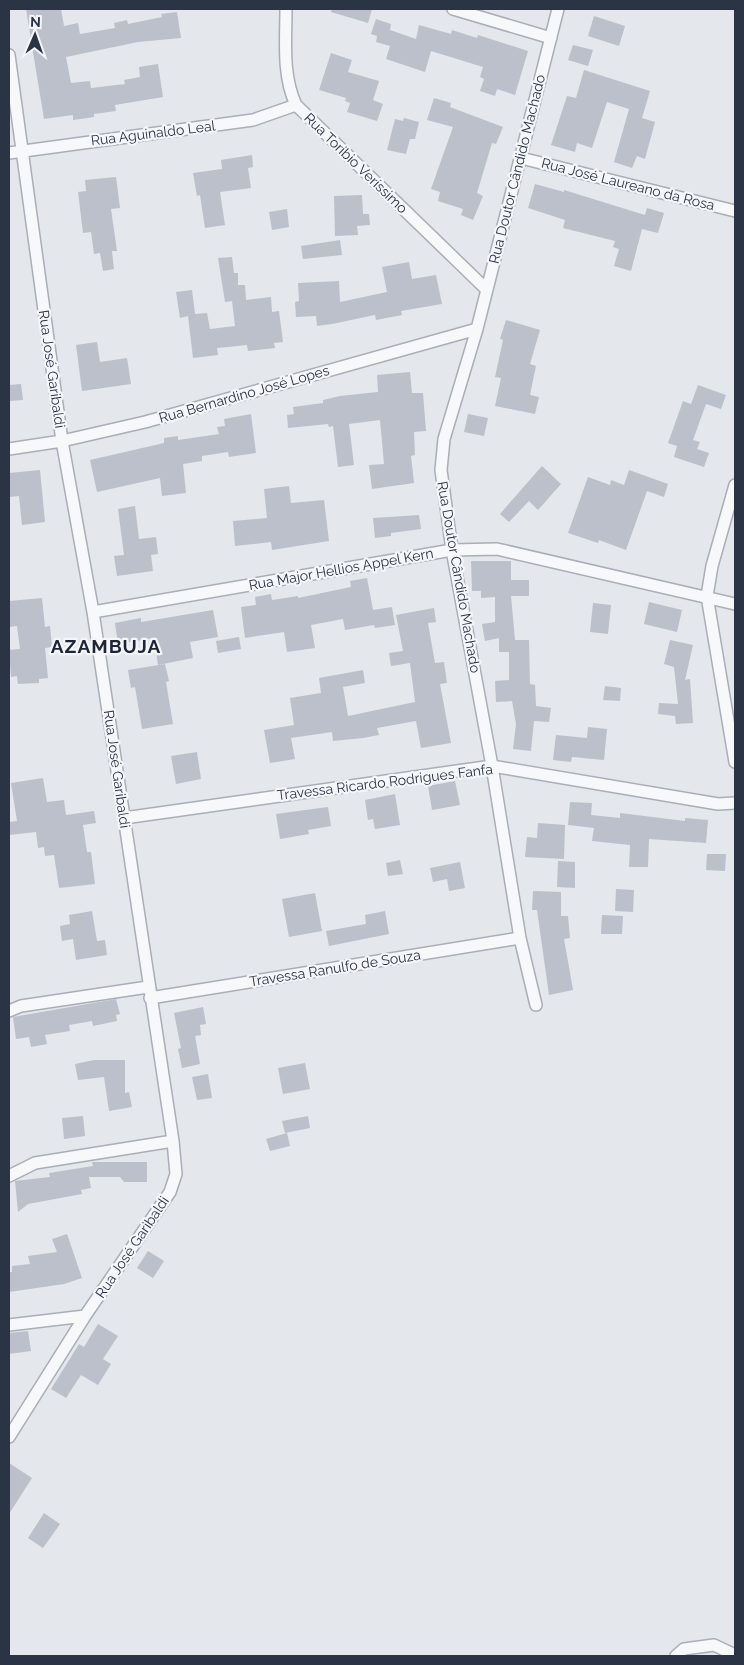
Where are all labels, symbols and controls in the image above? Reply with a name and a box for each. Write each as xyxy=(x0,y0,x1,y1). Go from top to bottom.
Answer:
north arrow xyxy=(10,10,60,60)
text: N xyxy=(30,14,41,30)
street label: Rua Doutor Cândido Machado xyxy=(486,73,548,265)
street label: Rua Toríbio Veríssimo xyxy=(301,110,411,216)
street label: Rua Aguinaldo Leal xyxy=(90,117,216,149)
street label: Rua José Laureano da Rosa xyxy=(540,155,716,213)
street label: Rua José Garibaldi xyxy=(36,309,68,429)
street label: Rua Bernardino José Lopes xyxy=(157,362,331,426)
street label: Rua Doutor Cândido Machado xyxy=(434,480,484,674)
street label: Rua Major Hellios Appel Kern xyxy=(247,545,435,593)
district label: AZAMBUJA xyxy=(51,635,161,657)
street label: Rua José Garibaldi xyxy=(101,709,133,829)
street label: Travessa Ricardo Rodrigues Fanfa xyxy=(276,761,494,803)
street label: Travessa Ranulfo de Souza xyxy=(248,947,422,989)
street label: Rua José Garibaldi xyxy=(92,1193,172,1301)

